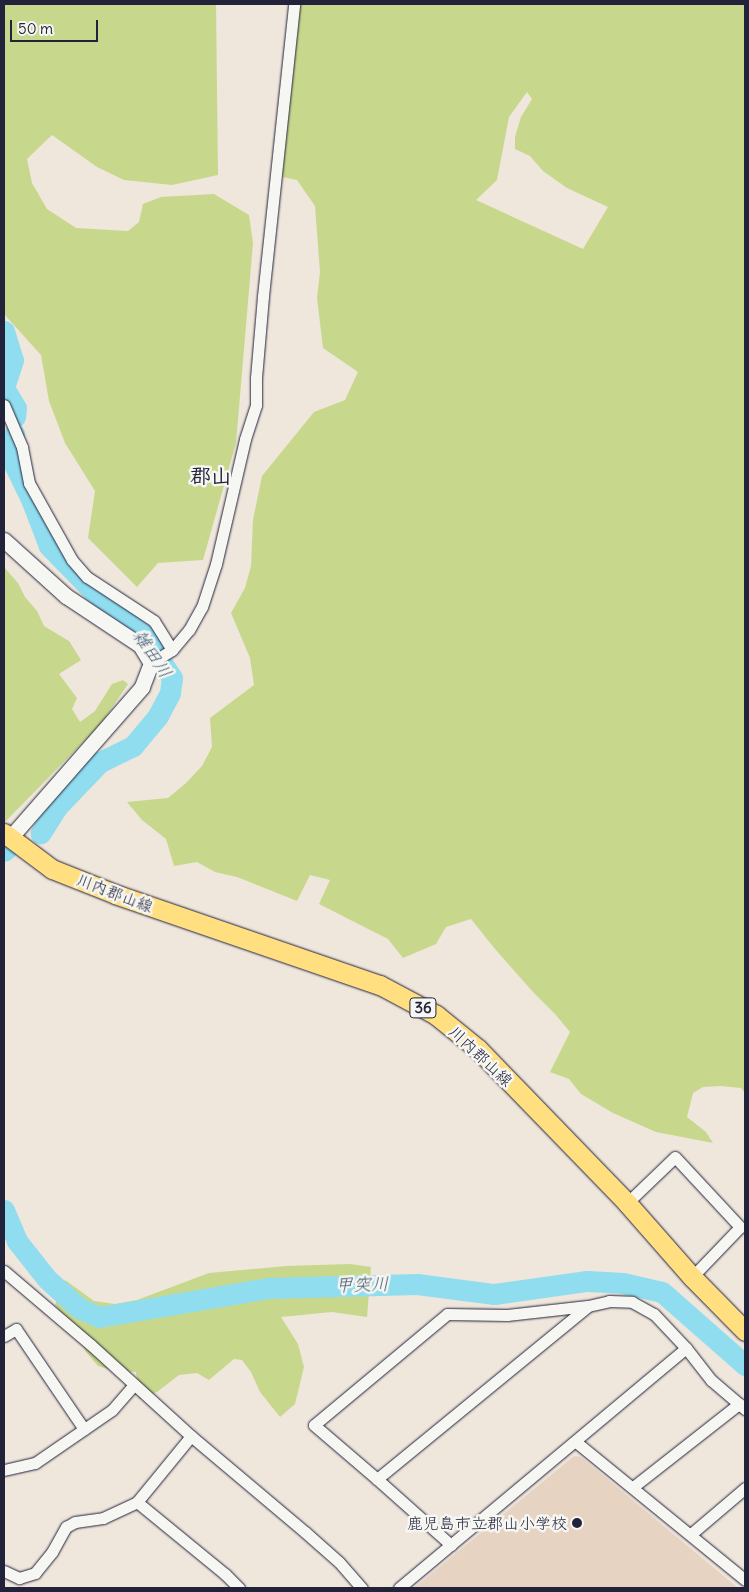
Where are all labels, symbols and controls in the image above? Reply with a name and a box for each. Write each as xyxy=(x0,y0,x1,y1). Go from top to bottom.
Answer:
scale bar xyxy=(12,10,100,42)
text: 50 m xyxy=(18,19,53,38)
district label: 郡山 xyxy=(190,463,232,489)
water label: 雑田川 xyxy=(128,626,176,682)
street label: 川内郡山線 xyxy=(74,870,156,916)
road number: 36 xyxy=(409,996,437,1020)
street label: 川内郡山線 xyxy=(445,1022,517,1090)
water label: 甲突川 xyxy=(335,1273,389,1297)
place label: 鹿児島市立郡山小学校 xyxy=(407,1513,567,1533)
marker: 鹿児島市立郡山小学校 xyxy=(571,1517,583,1529)

